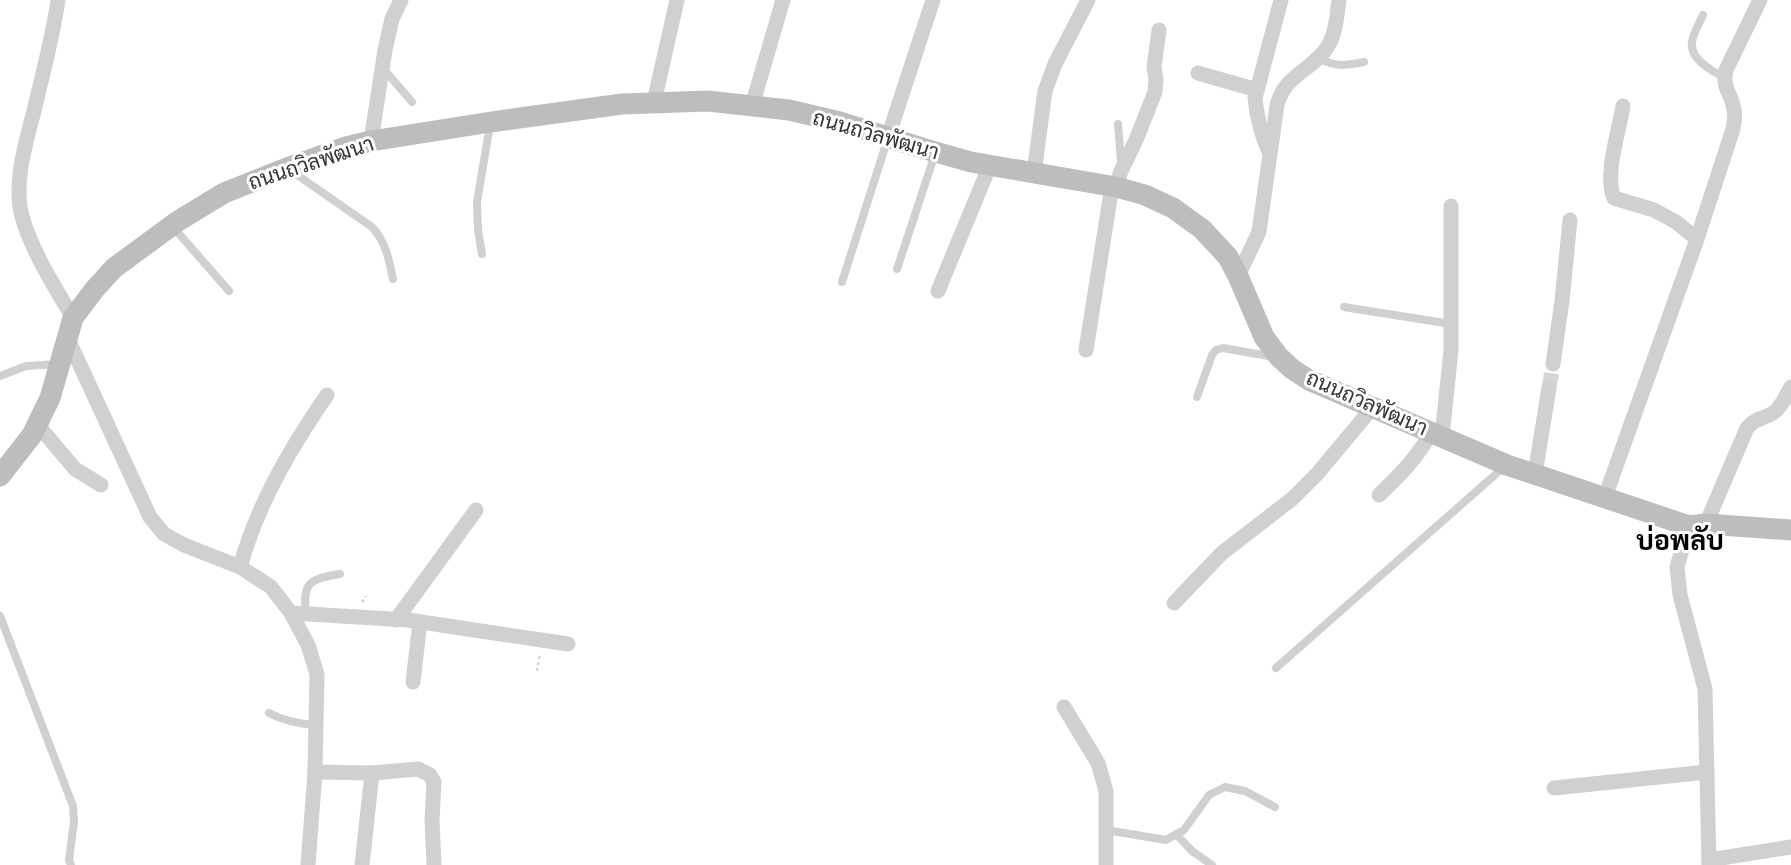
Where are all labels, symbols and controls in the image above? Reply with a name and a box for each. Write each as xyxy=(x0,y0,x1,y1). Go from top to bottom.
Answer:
street label: ถนนถวิลพัฒนา xyxy=(810,103,943,165)
street label: ถนนถวิลพัฒนา xyxy=(244,129,377,195)
street label: ถนนถวิลพัฒนา xyxy=(1302,363,1433,441)
district label: บ่อพลับ xyxy=(1636,522,1724,557)

